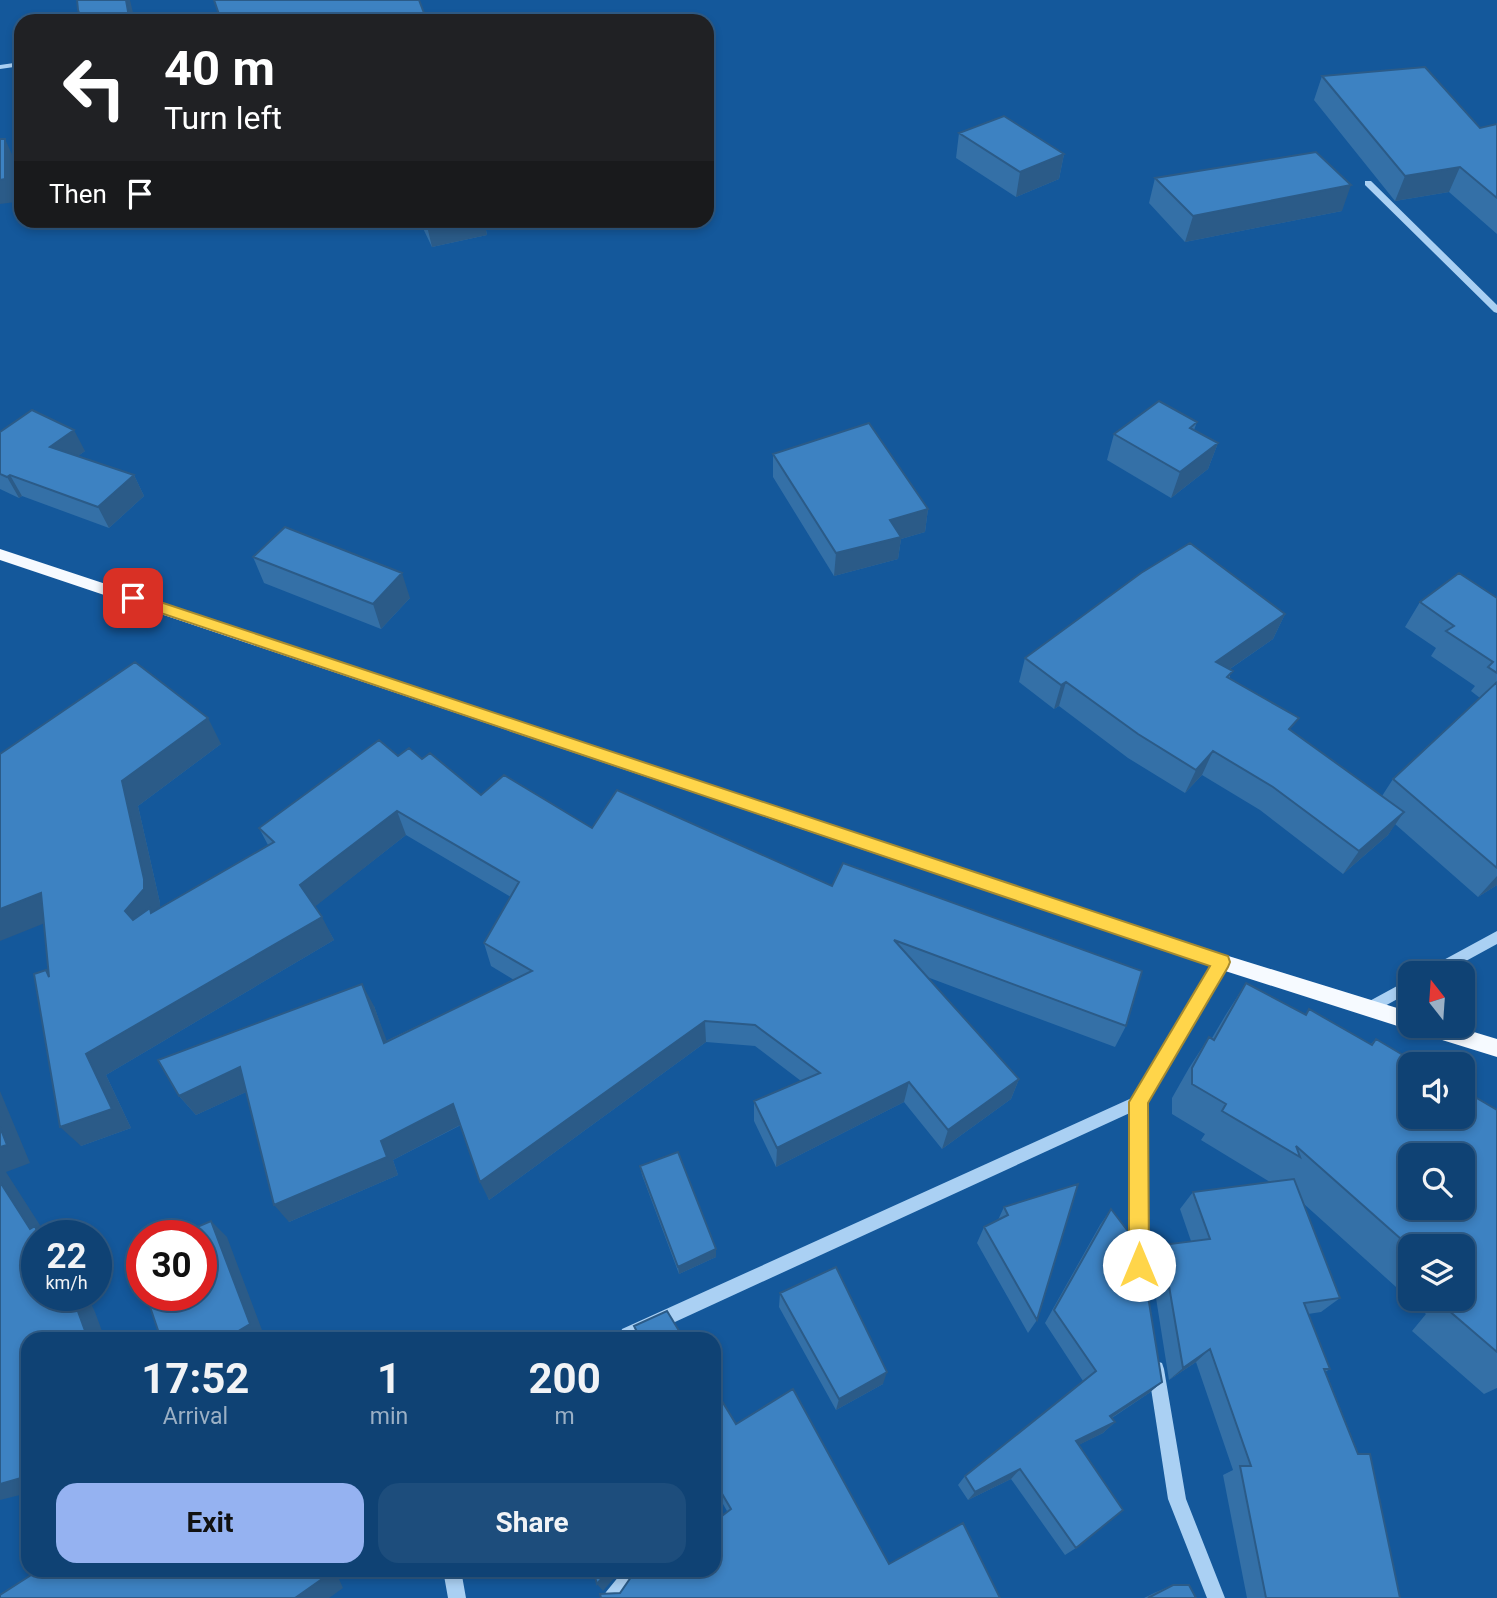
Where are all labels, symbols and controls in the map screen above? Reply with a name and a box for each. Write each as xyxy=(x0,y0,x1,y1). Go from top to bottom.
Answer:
text: 40 m xyxy=(164,40,275,97)
icon: left xyxy=(49,42,140,133)
text: Turn left xyxy=(164,99,282,137)
icon: arrive xyxy=(121,175,159,213)
text: Then xyxy=(49,179,107,209)
pin xyxy=(103,568,163,628)
icon: arrive xyxy=(114,579,152,617)
north arrow xyxy=(1398,961,1475,1038)
map controls xyxy=(1398,961,1475,1311)
button: sound xyxy=(1398,1052,1475,1129)
button: search xyxy=(1398,1143,1475,1220)
speed limit sign: 30 xyxy=(126,1220,217,1311)
position arrow xyxy=(1102,1228,1176,1302)
button: layers xyxy=(1398,1234,1475,1311)
text: 22 xyxy=(46,1236,87,1277)
text: km/h xyxy=(45,1272,88,1293)
text: 17:52 xyxy=(141,1354,249,1403)
text: 1 xyxy=(377,1354,401,1403)
text: 200 xyxy=(528,1354,601,1403)
text: Arrival xyxy=(163,1403,228,1430)
text: min xyxy=(370,1403,408,1430)
text: m xyxy=(555,1403,575,1430)
button: Exit xyxy=(56,1483,364,1563)
button: Share xyxy=(378,1483,686,1563)

